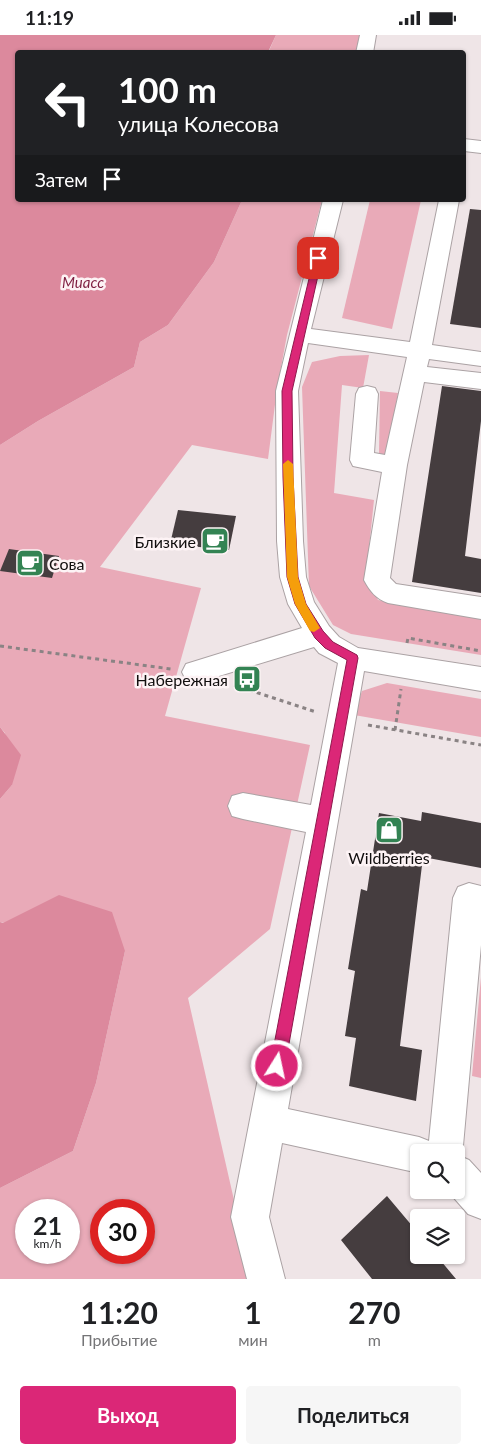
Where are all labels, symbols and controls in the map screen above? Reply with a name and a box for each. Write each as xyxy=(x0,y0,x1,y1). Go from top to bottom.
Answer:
text: 11:19 xyxy=(25,6,74,29)
text: 100 m xyxy=(118,68,217,110)
icon: left xyxy=(35,70,100,135)
text: улица Колесова xyxy=(118,110,279,137)
icon: arrive xyxy=(98,165,126,193)
text: Затем xyxy=(35,168,88,191)
pin xyxy=(297,237,339,279)
icon: arrive xyxy=(304,244,332,272)
water label: Миасс xyxy=(62,273,104,291)
cafe icon: Близкие xyxy=(200,526,230,556)
place label: Близкие xyxy=(135,532,196,551)
cafe icon: Сова xyxy=(15,548,45,578)
place label: Сова xyxy=(49,554,85,573)
bus stop icon: Набережная xyxy=(232,664,262,694)
place label: Набережная xyxy=(135,670,228,689)
shop icon: Wildberries xyxy=(374,815,404,845)
place label: Wildberries xyxy=(348,848,430,867)
position arrow xyxy=(250,1039,302,1091)
map controls xyxy=(410,1144,465,1264)
button: search xyxy=(410,1144,465,1199)
speed limit sign: 30 xyxy=(90,1199,155,1264)
button: layers xyxy=(410,1209,465,1264)
text: 21 xyxy=(33,1210,62,1240)
text: km/h xyxy=(33,1236,62,1251)
text: 11:20 xyxy=(80,1294,158,1330)
text: 1 xyxy=(244,1294,262,1330)
text: 270 xyxy=(348,1294,401,1330)
text: Прибытие xyxy=(81,1330,157,1349)
text: мин xyxy=(238,1330,268,1349)
text: m xyxy=(368,1330,381,1349)
button: Выход xyxy=(20,1386,236,1444)
button: Поделиться xyxy=(246,1386,461,1444)

